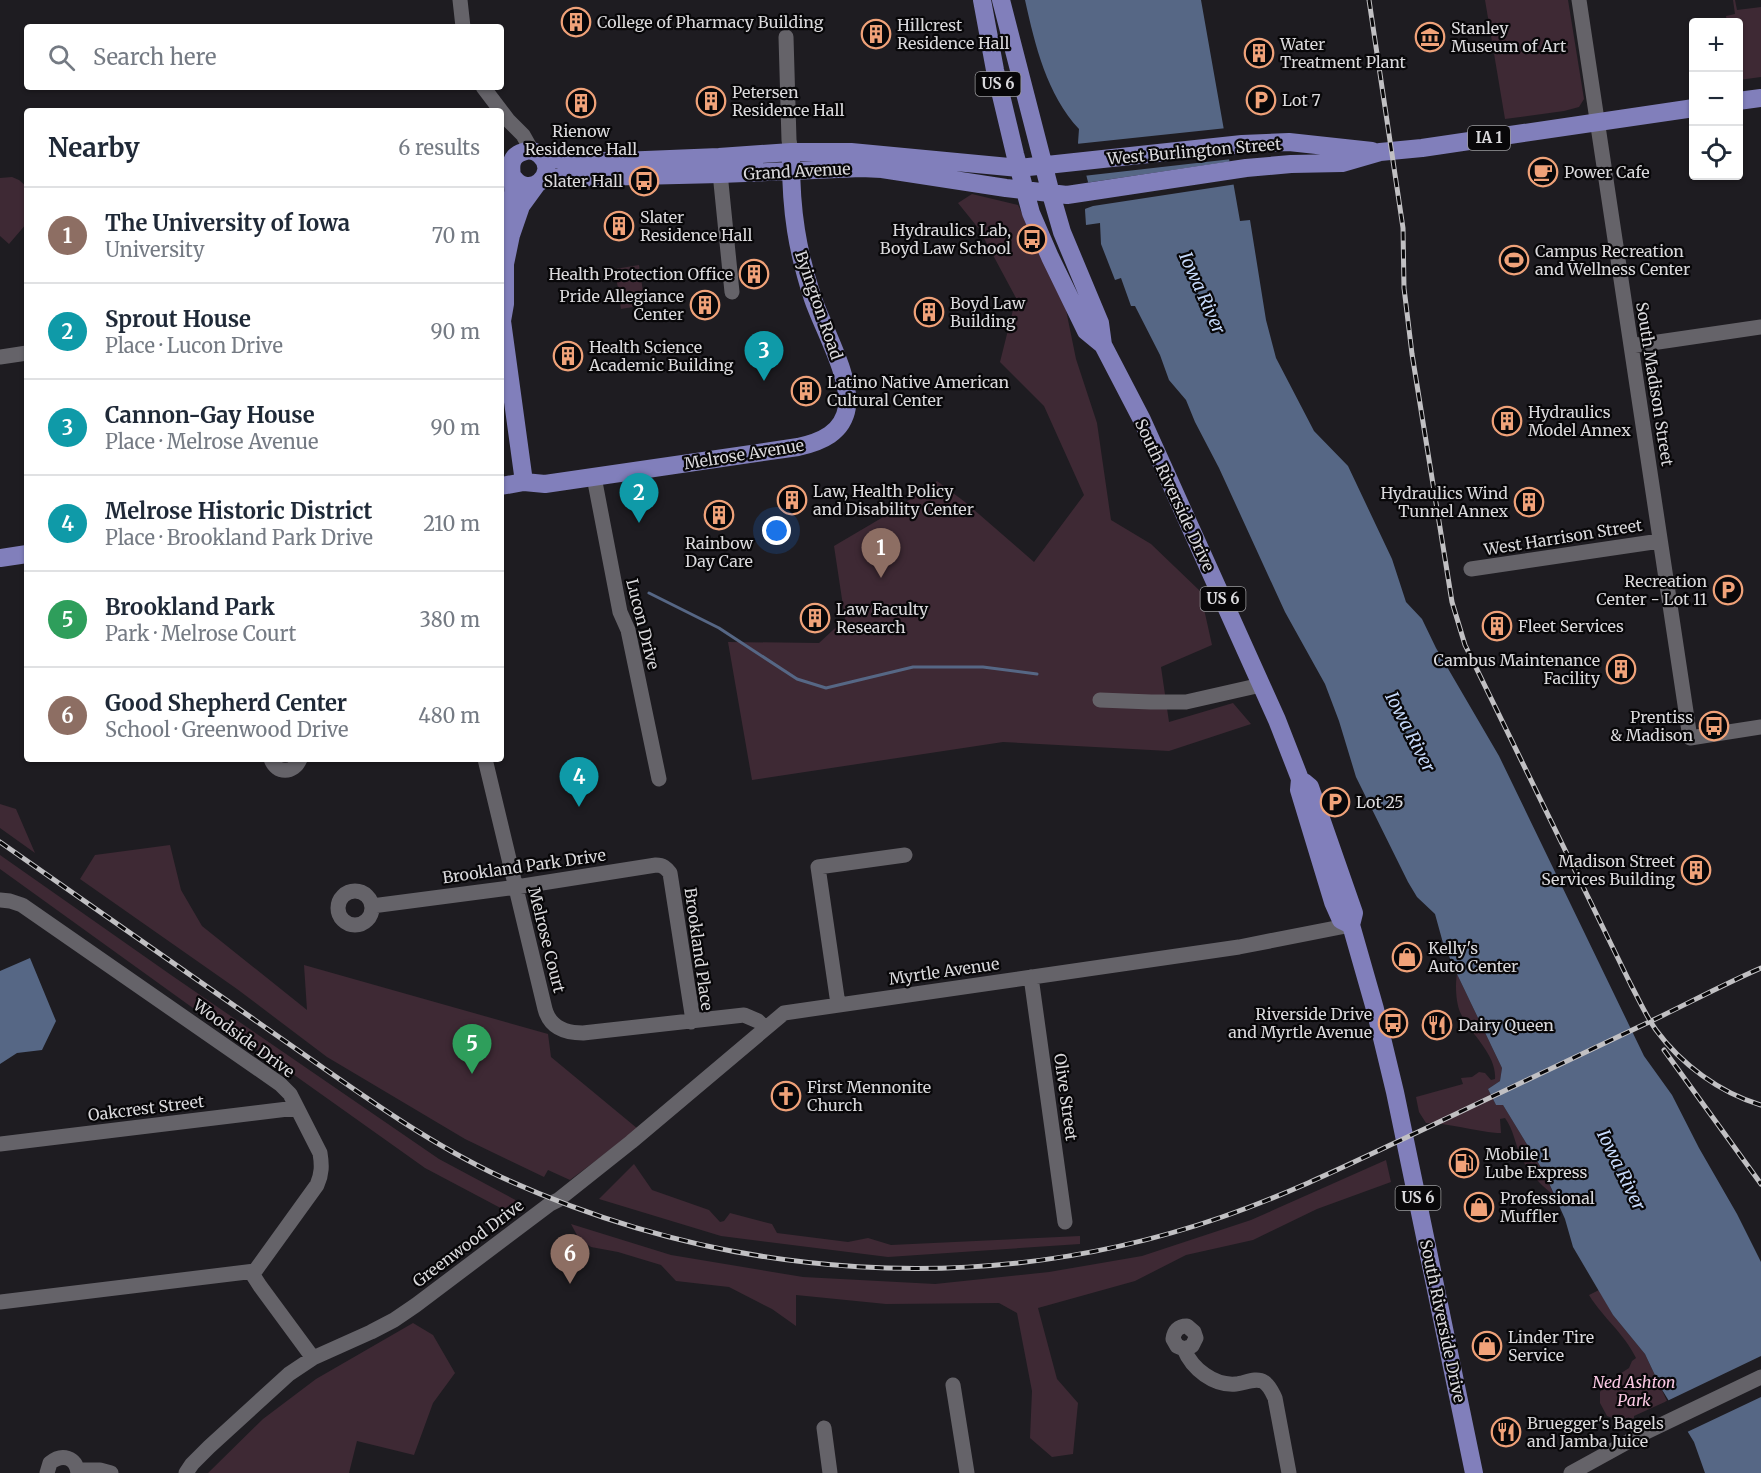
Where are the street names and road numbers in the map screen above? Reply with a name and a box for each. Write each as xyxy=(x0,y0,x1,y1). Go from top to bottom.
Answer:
road number: US 6 xyxy=(976,72,1020,96)
road number: IA 1 xyxy=(1468,126,1510,150)
street label: West Burlington Street xyxy=(1105,133,1283,169)
street label: Grand Avenue xyxy=(743,158,851,184)
street label: Byington Road xyxy=(791,248,847,362)
street label: South Madison Street xyxy=(1632,300,1678,468)
street label: South Riverside Drive xyxy=(1131,416,1219,574)
street label: Melrose Avenue xyxy=(683,435,805,473)
street label: West Harrison Street xyxy=(1481,514,1644,560)
street label: Lucon Drive xyxy=(622,577,664,671)
road number: US 6 xyxy=(1200,587,1246,611)
street label: Brookland Park Drive xyxy=(441,845,607,887)
street label: Melrose Court xyxy=(524,885,570,996)
street label: Brookland Place xyxy=(680,886,718,1012)
street label: Myrtle Avenue xyxy=(888,953,1000,989)
street label: Woodside Drive xyxy=(189,994,299,1082)
street label: Olive Street xyxy=(1050,1052,1082,1143)
street label: Oakcrest Street xyxy=(87,1091,206,1125)
road number: US 6 xyxy=(1396,1186,1440,1210)
street label: Greenwood Drive xyxy=(409,1195,527,1291)
street label: South Riverside Drive xyxy=(1416,1238,1470,1404)

